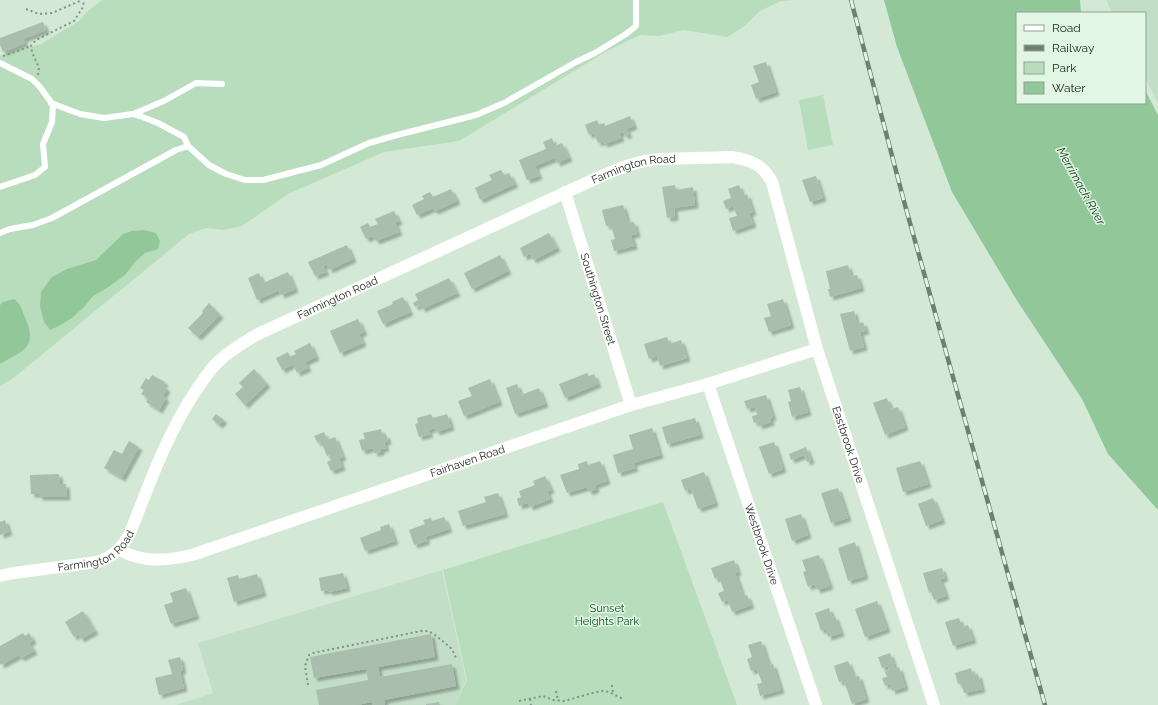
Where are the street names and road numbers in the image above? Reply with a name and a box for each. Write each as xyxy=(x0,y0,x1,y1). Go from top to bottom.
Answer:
street label: Farmington Road xyxy=(590,153,676,187)
street label: Southington Street xyxy=(577,252,618,347)
street label: Farmington Road xyxy=(295,274,380,322)
street label: Eastbrook Drive xyxy=(829,405,867,485)
street label: Fairhaven Road xyxy=(429,443,507,480)
street label: Westbrook Drive xyxy=(742,502,781,587)
street label: Farmington Road xyxy=(57,528,137,574)

